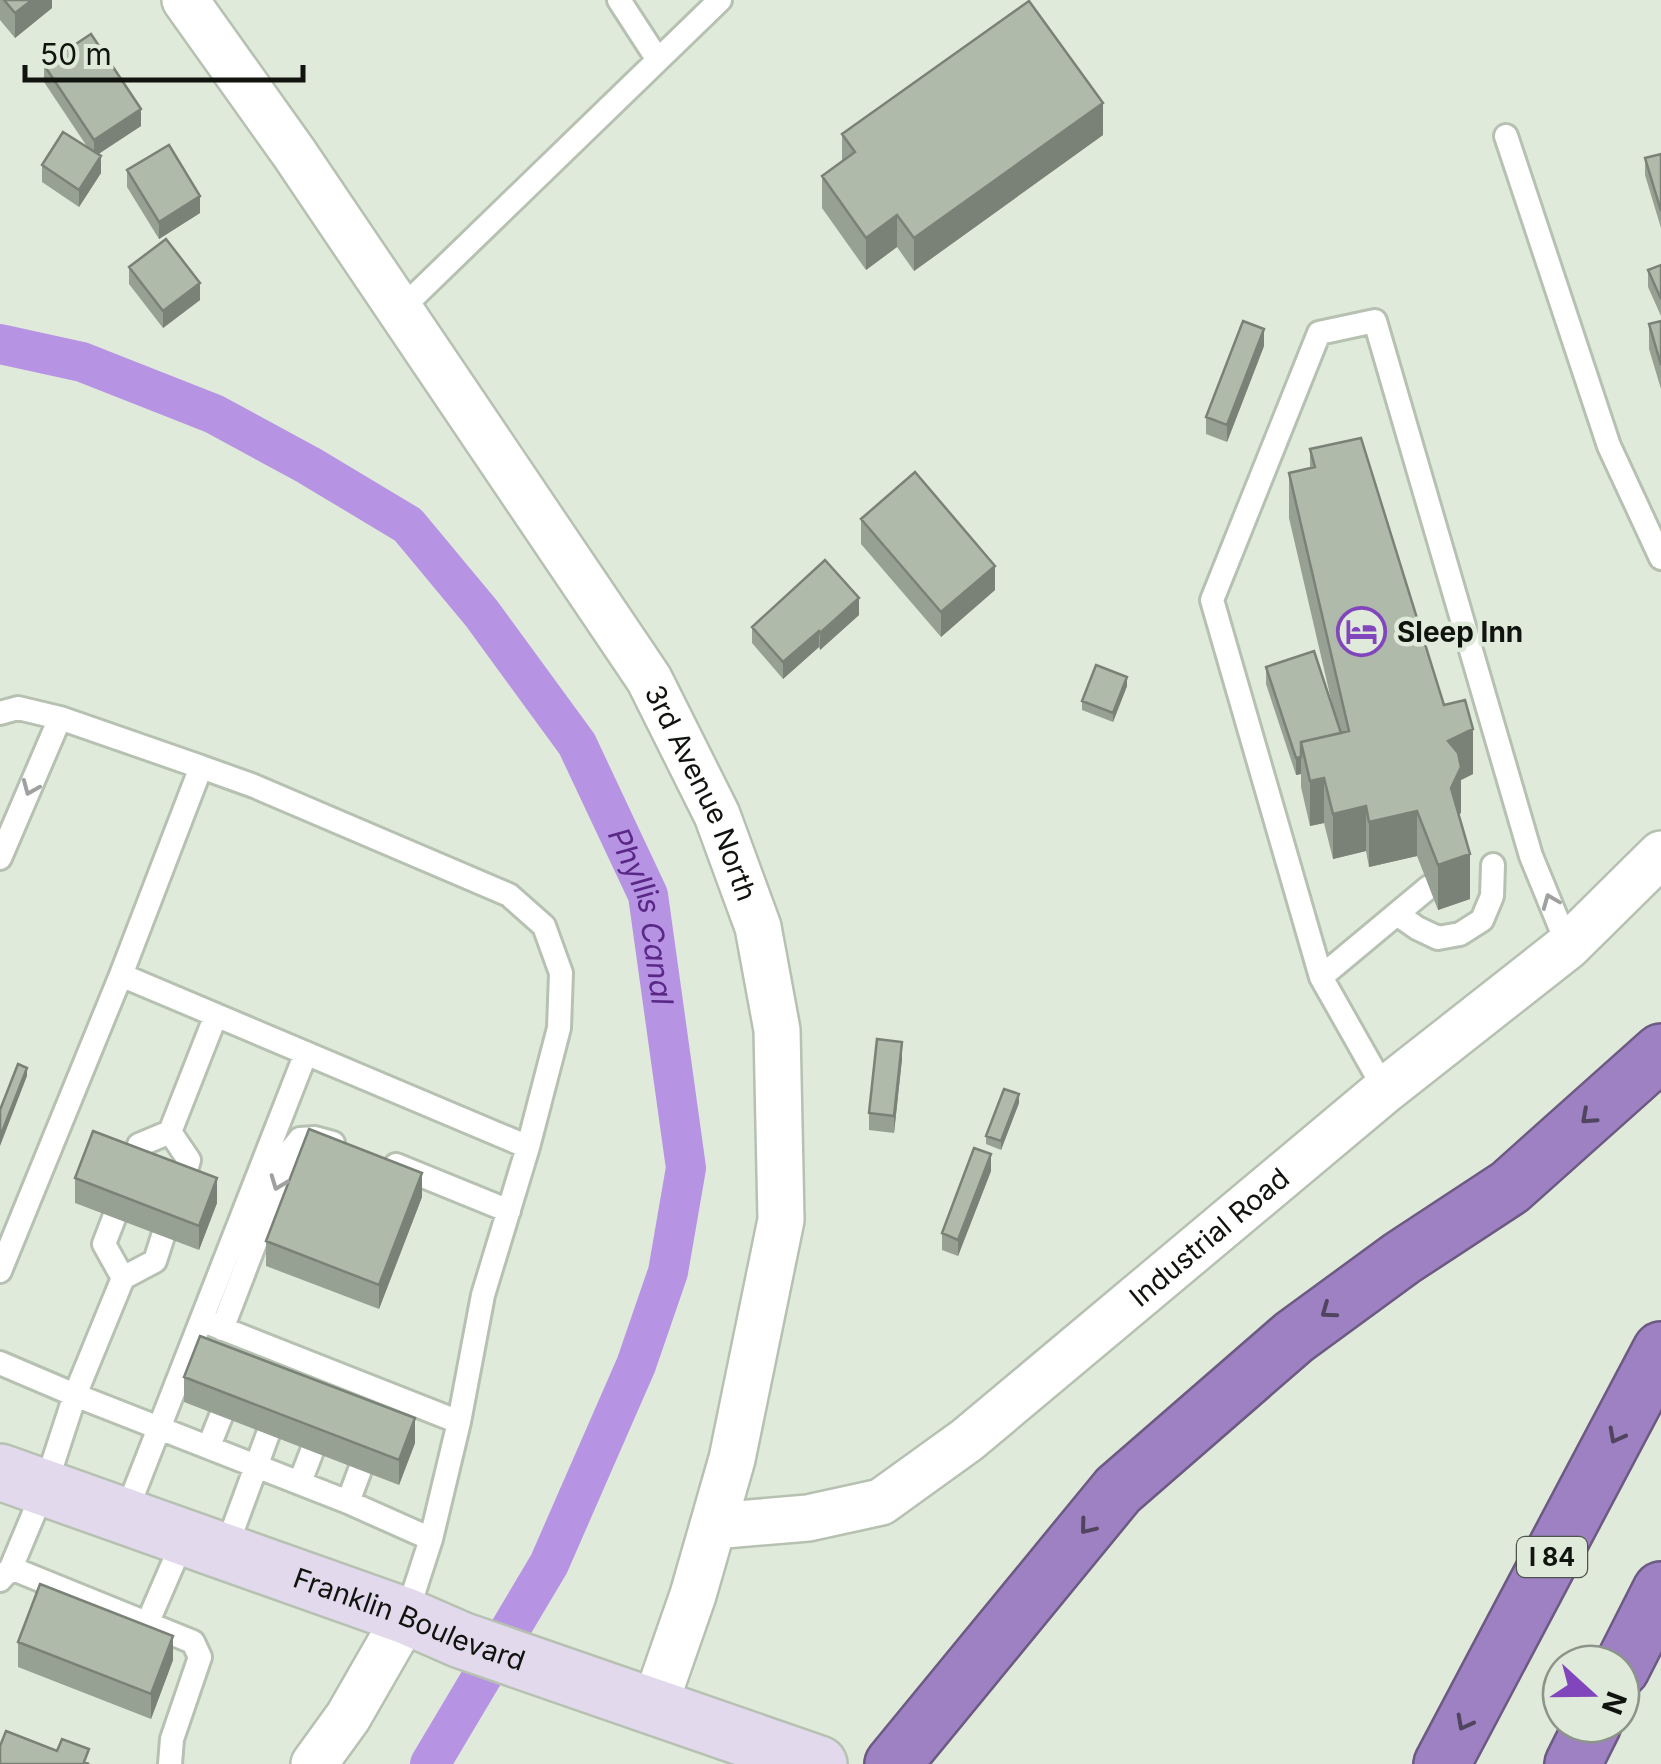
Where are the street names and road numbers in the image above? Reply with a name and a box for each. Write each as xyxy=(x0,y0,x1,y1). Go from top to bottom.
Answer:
street label: 3rd Avenue North xyxy=(638,679,764,906)
street label: Industrial Road xyxy=(1123,1161,1296,1314)
road number: I 84 xyxy=(1517,1537,1587,1577)
street label: Franklin Boulevard xyxy=(289,1560,529,1678)

